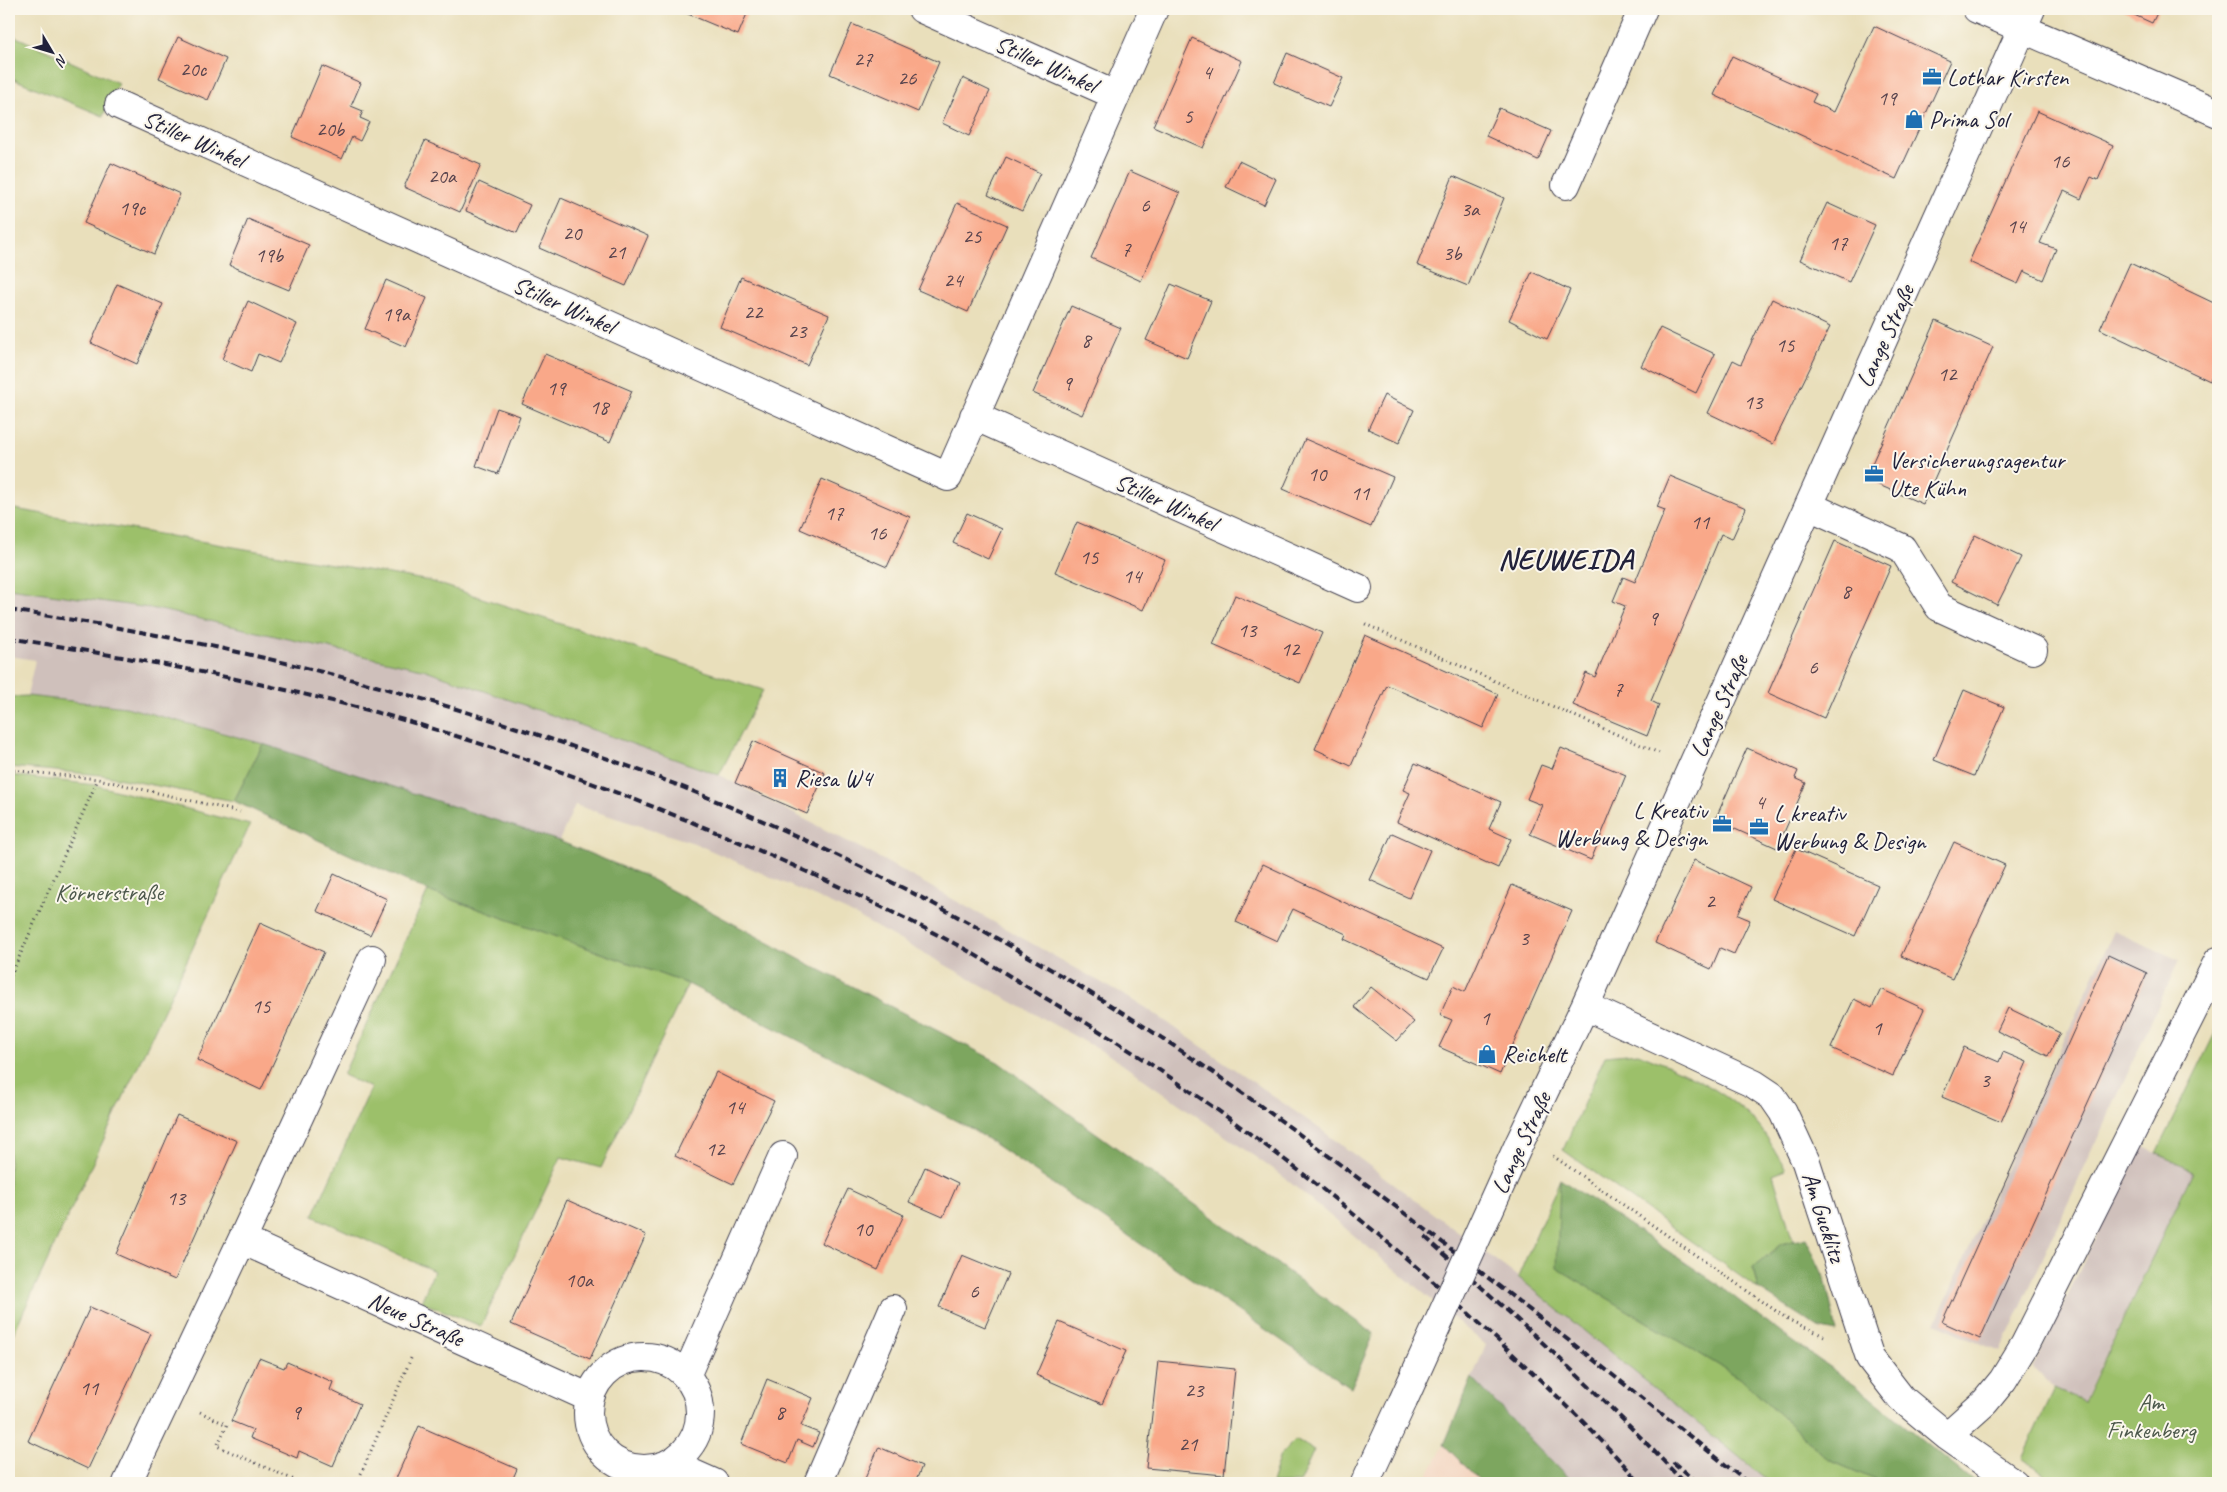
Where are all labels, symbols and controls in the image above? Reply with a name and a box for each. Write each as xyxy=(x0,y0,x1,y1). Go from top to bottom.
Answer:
north arrow xyxy=(28,28,78,78)
street label: Stiller Winkel xyxy=(990,28,1105,101)
house number: 27 xyxy=(854,46,874,72)
text: N xyxy=(51,51,71,70)
house number: 20c xyxy=(180,56,208,82)
house number: 4 xyxy=(1202,59,1214,85)
place label: Lothar Kirsten xyxy=(1947,62,2070,92)
house number: 26 xyxy=(898,65,917,91)
office icon: Lothar Kirsten xyxy=(1921,66,1943,88)
house number: 19 xyxy=(1878,85,1898,111)
street label: Stiller Winkel xyxy=(138,103,253,176)
house number: 5 xyxy=(1183,103,1194,129)
place label: Prima Sol xyxy=(1929,104,2012,134)
shop icon: Prima Sol xyxy=(1903,108,1925,130)
house number: 20b xyxy=(316,116,346,142)
house number: 16 xyxy=(2051,148,2070,174)
house number: 20a xyxy=(428,163,458,189)
house number: 6 xyxy=(1140,192,1150,218)
house number: 19c xyxy=(119,195,147,221)
house number: 3a xyxy=(1461,196,1481,222)
house number: 14 xyxy=(2007,213,2028,239)
house number: 20 xyxy=(563,220,583,246)
house number: 25 xyxy=(963,223,983,249)
house number: 17 xyxy=(1829,230,1849,256)
house number: 7 xyxy=(1121,236,1132,262)
house number: 21 xyxy=(607,239,627,265)
house number: 3b xyxy=(1443,240,1463,266)
house number: 19b xyxy=(255,242,285,268)
house number: 24 xyxy=(944,267,965,293)
street label: Stiller Winkel xyxy=(508,269,623,342)
street label: Lange Straße xyxy=(1849,278,1922,392)
house number: 22 xyxy=(744,299,764,325)
house number: 19a xyxy=(382,301,412,327)
house number: 23 xyxy=(788,318,808,344)
house number: 8 xyxy=(1081,327,1093,353)
house number: 15 xyxy=(1776,332,1796,358)
house number: 12 xyxy=(1938,361,1958,387)
house number: 9 xyxy=(1062,370,1073,396)
house number: 19 xyxy=(547,375,567,401)
house number: 13 xyxy=(1744,389,1764,415)
house number: 18 xyxy=(590,394,611,420)
place label: Versicherungsagentur Ute Kühn xyxy=(1889,445,2067,503)
house number: 10 xyxy=(1308,461,1328,487)
office icon: Versicherungsagentur Ute Kühn xyxy=(1863,463,1885,485)
street label: Stiller Winkel xyxy=(1110,466,1225,539)
house number: 11 xyxy=(1351,480,1371,506)
house number: 17 xyxy=(825,500,845,526)
house number: 11 xyxy=(1691,509,1711,535)
house number: 16 xyxy=(868,520,887,546)
district label: NEUWEIDA xyxy=(1498,541,1635,578)
house number: 15 xyxy=(1080,544,1100,570)
house number: 14 xyxy=(1123,563,1144,589)
house number: 8 xyxy=(1841,578,1853,604)
house number: 9 xyxy=(1648,605,1659,631)
house number: 13 xyxy=(1238,617,1258,643)
house number: 12 xyxy=(1281,636,1301,662)
street label: Lange Straße xyxy=(1683,648,1756,762)
house number: 6 xyxy=(1808,654,1818,680)
house number: 7 xyxy=(1613,676,1624,702)
place label: Riesa W4 xyxy=(795,763,874,793)
building icon: Riesa W4 xyxy=(769,767,791,789)
house number: 4 xyxy=(1755,789,1767,815)
place label: L Kreativ Werbung & Design xyxy=(1555,795,1709,853)
place label: L kreativ Werbung & Design xyxy=(1774,798,1927,856)
office icon: L Kreativ Werbung & Design xyxy=(1711,813,1733,835)
office icon: L kreativ Werbung & Design xyxy=(1748,816,1770,838)
park label: Körnerstraße xyxy=(55,877,165,907)
house number: 2 xyxy=(1705,888,1716,914)
house number: 3 xyxy=(1519,925,1530,951)
house number: 15 xyxy=(252,993,272,1019)
house number: 1 xyxy=(1480,1005,1491,1031)
house number: 1 xyxy=(1872,1015,1883,1041)
place label: Reichelt xyxy=(1502,1039,1568,1069)
shop icon: Reichelt xyxy=(1476,1043,1498,1065)
house number: 3 xyxy=(1980,1067,1991,1093)
street label: Lange Straße xyxy=(1484,1085,1559,1199)
house number: 14 xyxy=(726,1094,747,1120)
house number: 12 xyxy=(706,1136,726,1162)
street label: Am Gucklitz xyxy=(1795,1168,1853,1267)
house number: 13 xyxy=(167,1185,187,1211)
house number: 10 xyxy=(854,1216,874,1242)
house number: 10a xyxy=(565,1267,595,1293)
house number: 6 xyxy=(969,1278,979,1304)
street label: Neue Straße xyxy=(364,1285,470,1354)
house number: 11 xyxy=(80,1375,100,1401)
house number: 23 xyxy=(1185,1377,1205,1403)
park label: Am Finkenberg xyxy=(2106,1387,2197,1445)
house number: 9 xyxy=(291,1399,302,1425)
house number: 8 xyxy=(775,1399,787,1425)
house number: 21 xyxy=(1179,1431,1199,1457)

